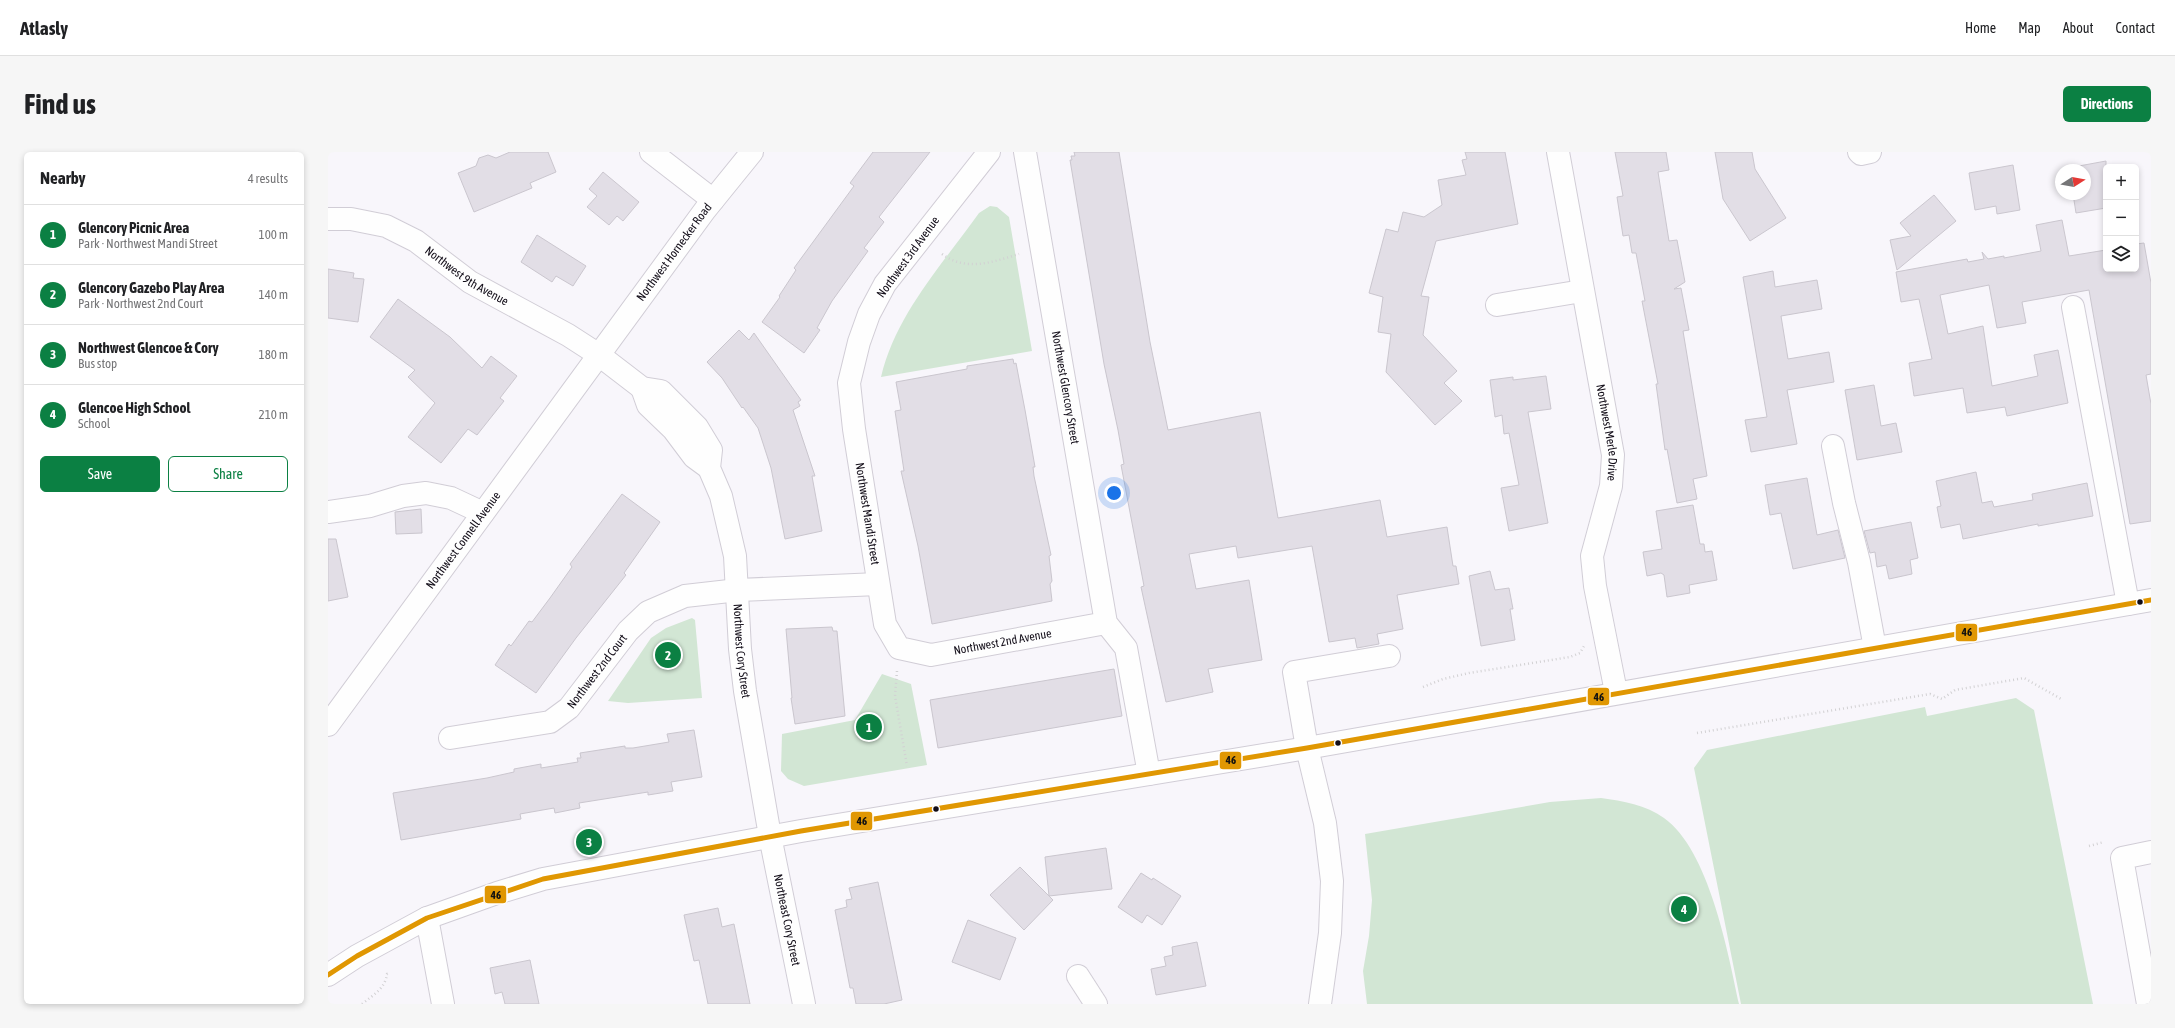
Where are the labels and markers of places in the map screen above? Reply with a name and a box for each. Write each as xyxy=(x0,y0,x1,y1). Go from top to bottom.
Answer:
unlabelled marker xyxy=(2135,597,2145,607)
pin: 2 xyxy=(655,640,681,670)
pin: 1 xyxy=(856,712,882,742)
unlabelled marker xyxy=(1333,738,1343,748)
unlabelled marker xyxy=(931,804,941,814)
pin: 3 xyxy=(576,827,602,857)
pin: 4 xyxy=(1671,894,1697,924)

